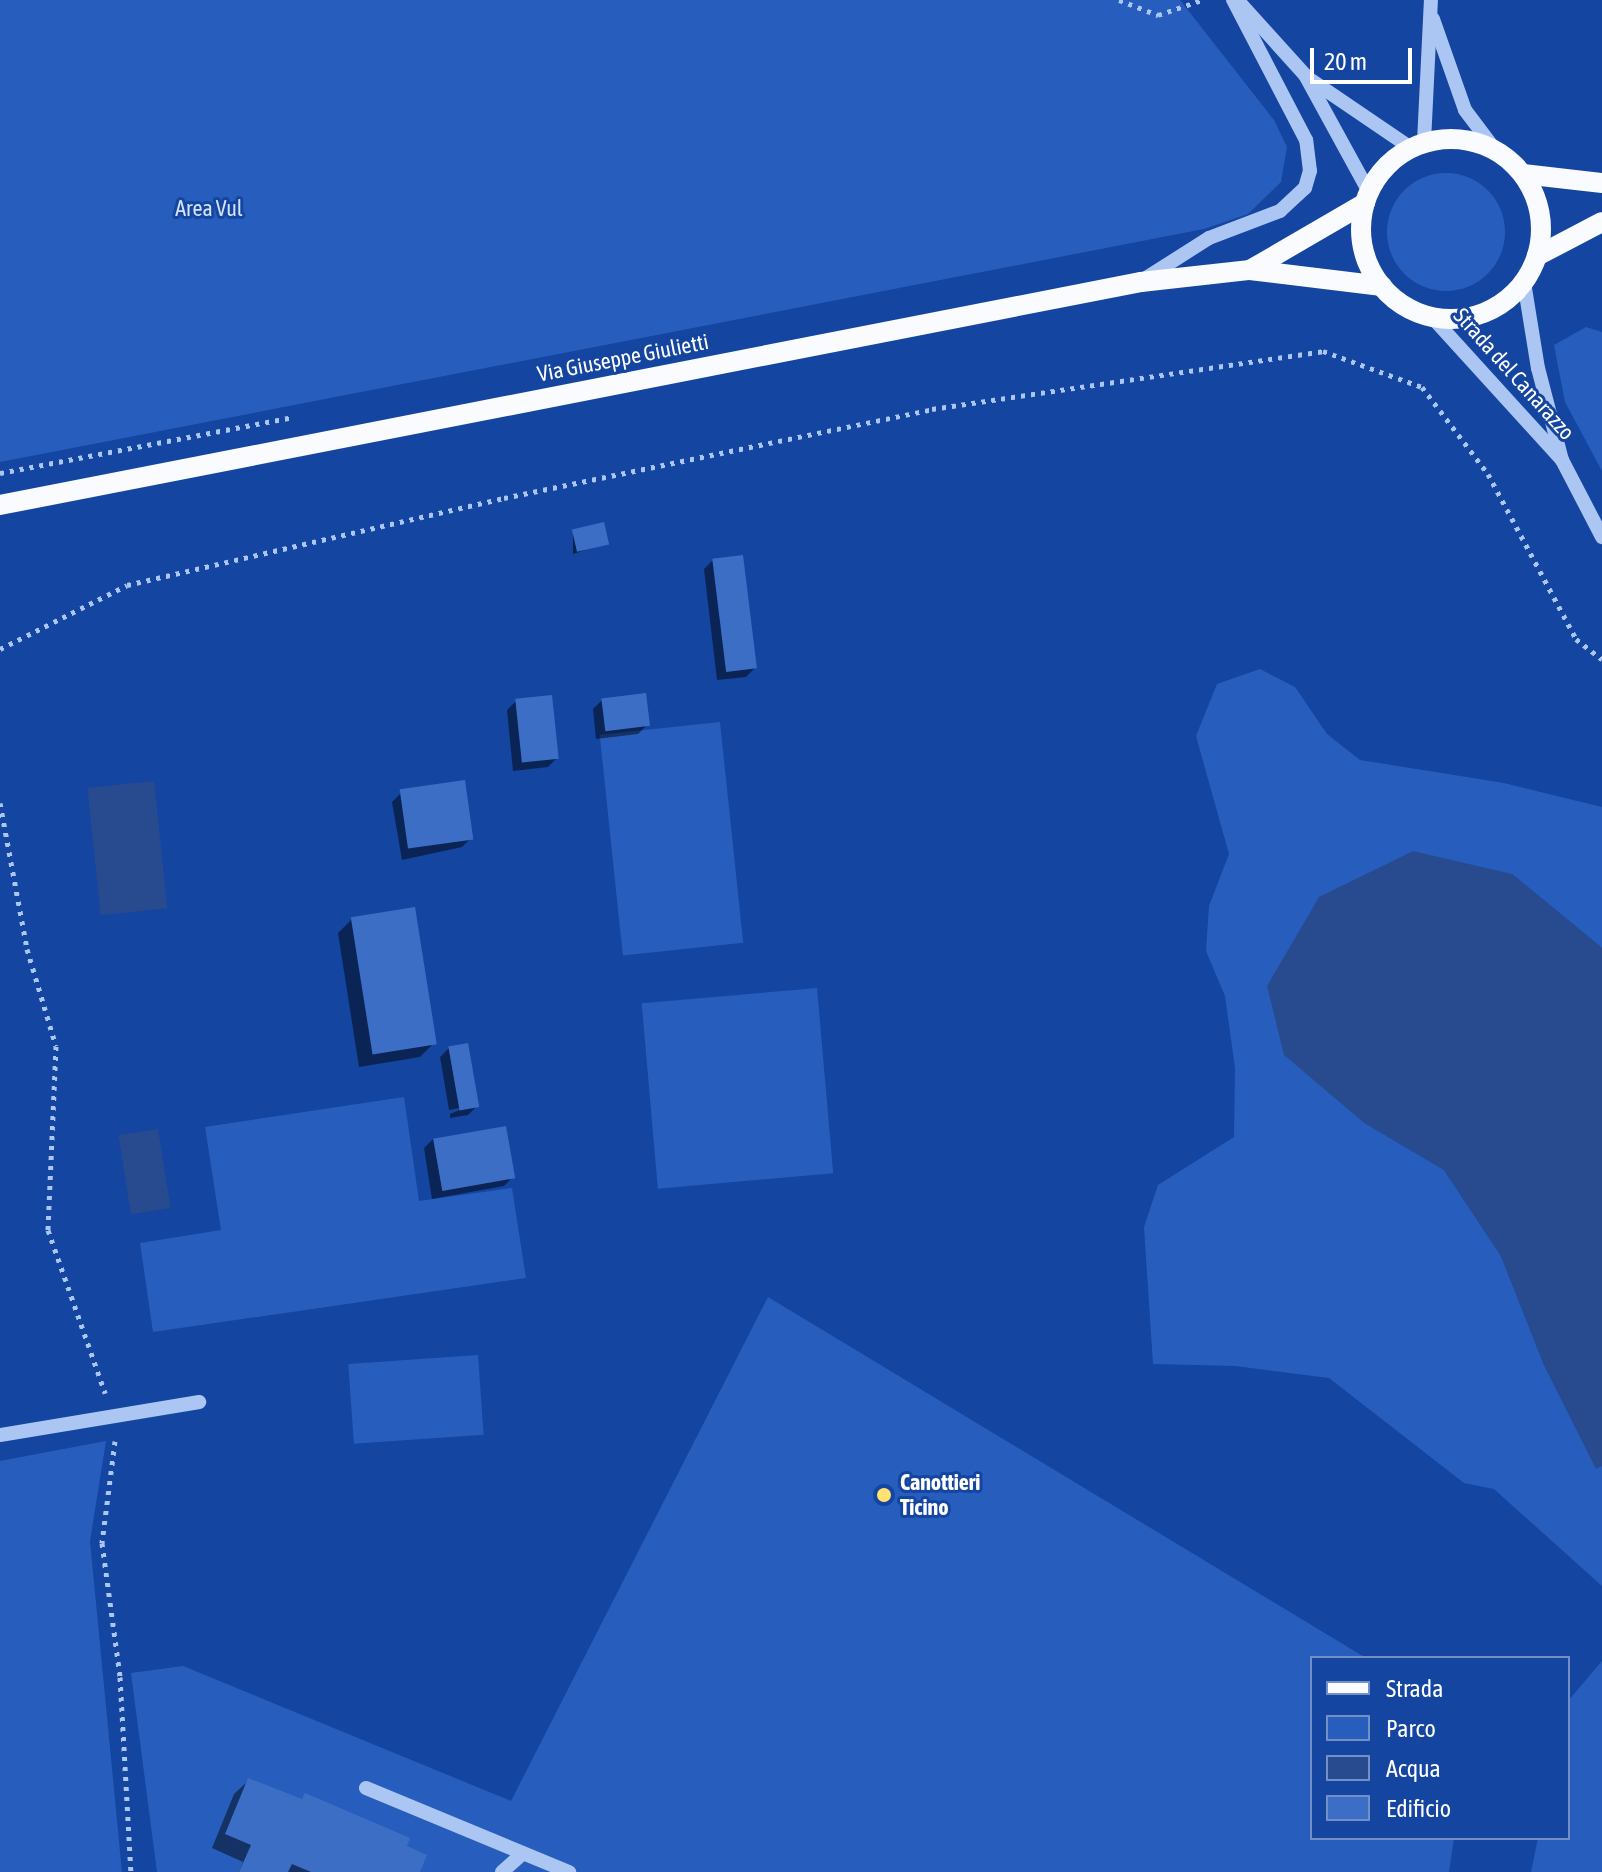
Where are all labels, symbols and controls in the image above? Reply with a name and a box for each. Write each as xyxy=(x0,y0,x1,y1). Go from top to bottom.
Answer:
scale bar xyxy=(1314,32,1416,82)
text: 20 m xyxy=(1324,48,1367,75)
park label: Area Vul xyxy=(175,196,243,222)
street label: Strada del Canarazzo xyxy=(1448,303,1580,445)
street label: Via Giuseppe Giulietti xyxy=(535,328,711,388)
place label: Canottieri Ticino xyxy=(900,1469,980,1520)
marker: Canottieri Ticino xyxy=(875,1486,893,1504)
legend xyxy=(1310,1656,1570,1840)
text: Strada xyxy=(1386,1675,1443,1702)
text: Parco xyxy=(1386,1715,1436,1742)
text: Acqua xyxy=(1386,1755,1441,1782)
text: Edificio xyxy=(1386,1795,1451,1822)

